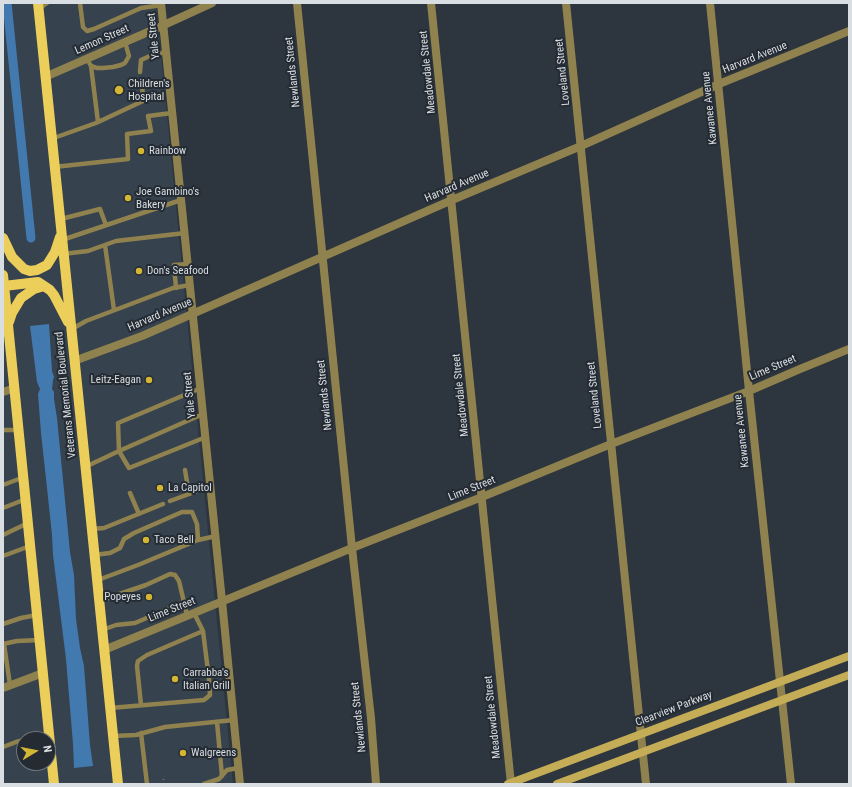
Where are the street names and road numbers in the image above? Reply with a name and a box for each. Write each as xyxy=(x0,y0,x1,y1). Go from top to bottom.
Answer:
street label: Yale Street xyxy=(145,12,163,60)
street label: Lemon Street xyxy=(73,22,131,58)
street label: Meadowdale Street xyxy=(417,30,439,114)
street label: Newlands Street xyxy=(283,36,303,108)
street label: Loveland Street xyxy=(553,38,573,106)
street label: Harvard Avenue xyxy=(721,39,789,77)
street label: Kawanee Avenue xyxy=(700,71,720,145)
street label: Harvard Avenue xyxy=(423,167,491,205)
street label: Harvard Avenue xyxy=(126,296,194,334)
street label: Veterans Memorial Boulevard xyxy=(53,331,79,459)
street label: Lime Street xyxy=(748,352,798,384)
street label: Meadowdale Street xyxy=(450,353,472,437)
street label: Newlands Street xyxy=(315,359,335,431)
street label: Loveland Street xyxy=(585,361,605,429)
street label: Yale Street xyxy=(181,371,199,419)
street label: Kawanee Avenue xyxy=(732,394,752,468)
street label: Lime Street xyxy=(447,474,497,504)
street label: Lime Street xyxy=(147,595,197,625)
street label: Meadowdale Street xyxy=(482,675,504,759)
street label: Newlands Street xyxy=(349,681,369,753)
street label: Clearview Parkway xyxy=(634,688,714,730)

